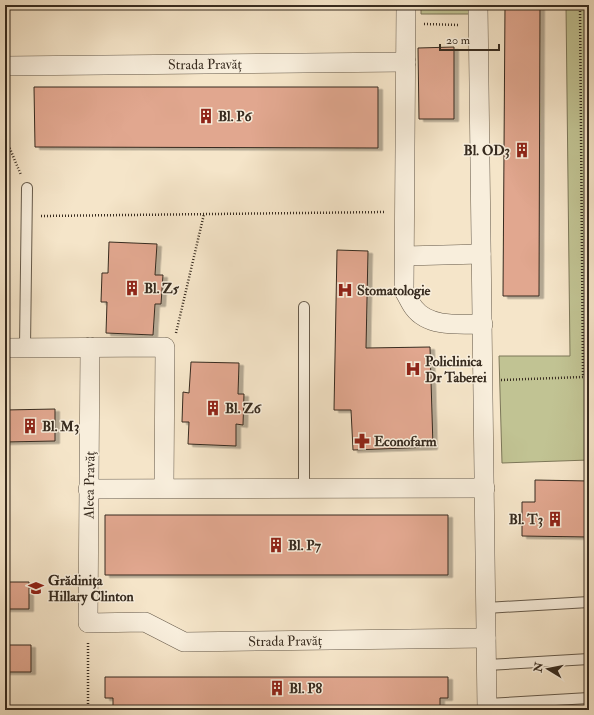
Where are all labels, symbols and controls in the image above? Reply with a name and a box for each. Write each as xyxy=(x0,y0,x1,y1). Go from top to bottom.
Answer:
scale bar xyxy=(440,26,499,52)
text: 20 m xyxy=(446,33,471,48)
street label: Strada Pravăț xyxy=(168,56,243,73)
building icon: Bl. P6 xyxy=(197,107,215,125)
place label: Bl. P6 xyxy=(218,108,253,125)
building icon: Bl. OD3 xyxy=(513,141,531,159)
place label: Bl. OD3 xyxy=(464,142,510,159)
building icon: Bl. Z5 xyxy=(123,279,141,297)
place label: Bl. Z5 xyxy=(144,280,180,297)
hospital icon: Stomatologie xyxy=(336,281,354,299)
place label: Stomatologie xyxy=(357,282,431,300)
place label: Policlinica Dr Taberei xyxy=(425,353,487,386)
hospital icon: Policlinica Dr Taberei xyxy=(404,360,422,378)
building icon: Bl. Z6 xyxy=(204,399,222,417)
place label: Bl. Z6 xyxy=(225,400,262,417)
building icon: Bl. M3 xyxy=(21,417,39,435)
place label: Bl. M3 xyxy=(42,418,79,435)
pharmacy icon: Econofarm xyxy=(353,432,371,450)
place label: Econofarm xyxy=(374,433,437,450)
street label: Aleea Pravăț xyxy=(80,450,99,520)
building icon: Bl. T3 xyxy=(546,510,564,528)
place label: Bl. T3 xyxy=(509,511,543,528)
building icon: Bl. P7 xyxy=(267,536,285,554)
place label: Bl. P7 xyxy=(288,537,322,554)
place label: Grădinița Hillary Clinton xyxy=(48,572,134,606)
school or university icon: Grădinița Hillary Clinton xyxy=(27,579,45,597)
street label: Strada Pravăț xyxy=(248,632,323,650)
north arrow xyxy=(528,649,568,689)
text: N xyxy=(531,660,546,674)
building icon: Bl. P8 xyxy=(268,679,286,697)
place label: Bl. P8 xyxy=(289,680,323,697)

